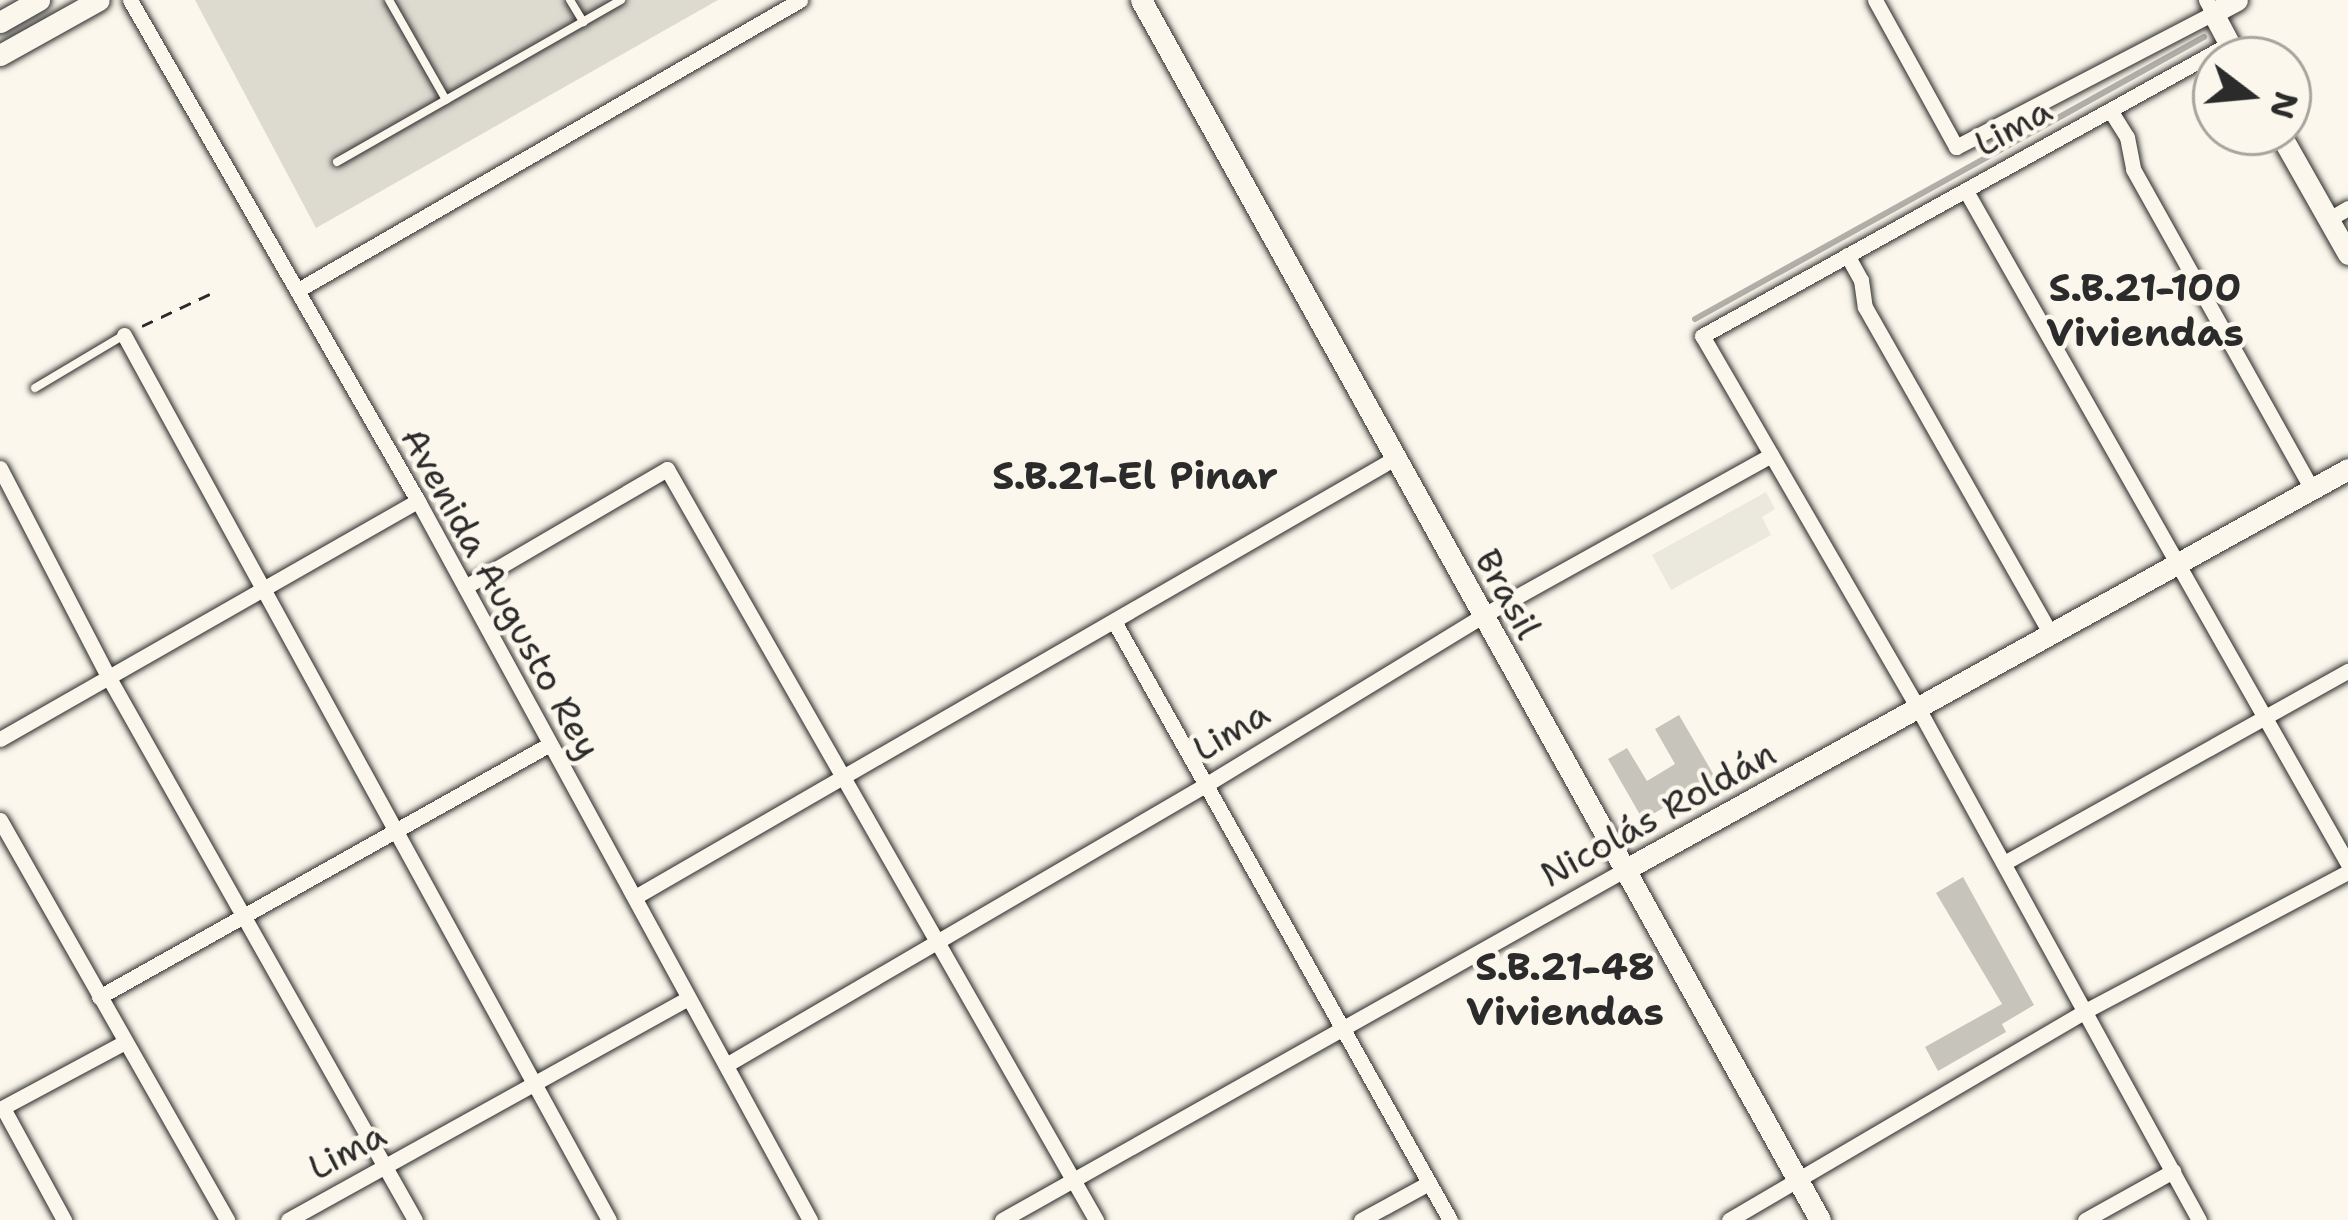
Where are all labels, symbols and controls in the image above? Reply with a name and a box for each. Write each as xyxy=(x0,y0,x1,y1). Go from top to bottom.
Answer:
north arrow xyxy=(2192,36,2312,156)
text: N xyxy=(2259,86,2309,124)
street label: Lima xyxy=(1967,88,2059,166)
district label: S.B.21-100 Viviendas xyxy=(2046,265,2244,356)
street label: Avenida Augusto Rey xyxy=(392,420,610,766)
district label: S.B.21-El Pinar xyxy=(992,452,1278,498)
street label: Brasil xyxy=(1466,542,1550,646)
street label: Lima xyxy=(1185,691,1277,771)
street label: Nicolás Roldán xyxy=(1533,732,1783,896)
district label: S.B.21-48 Viviendas xyxy=(1466,944,1664,1035)
street label: Lima xyxy=(301,1113,393,1189)

